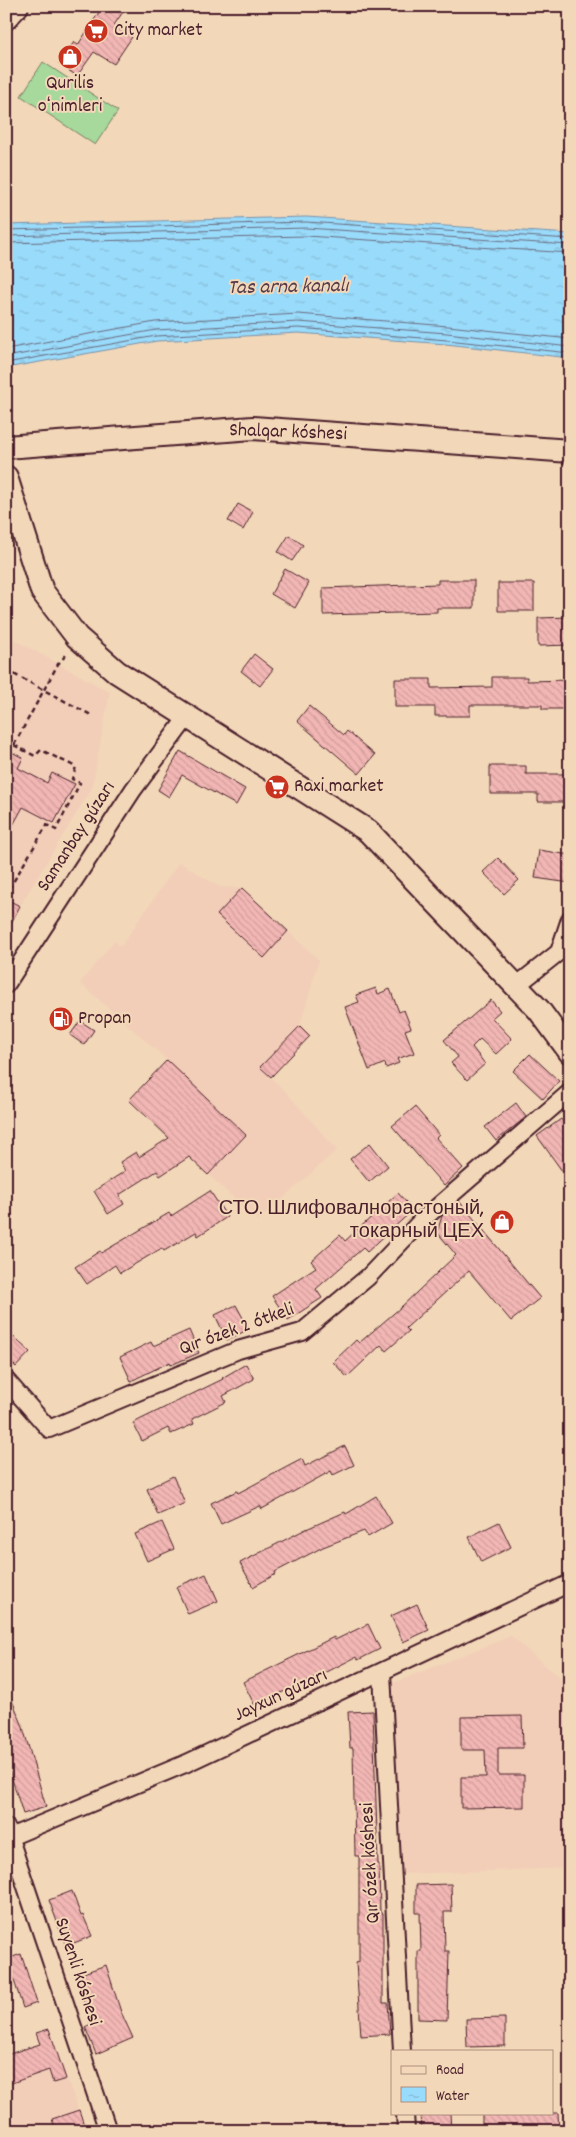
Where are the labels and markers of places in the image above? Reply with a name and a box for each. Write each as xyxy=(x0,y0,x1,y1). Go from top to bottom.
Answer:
place label: City market xyxy=(114,17,203,45)
supermarket icon: City market xyxy=(83,18,109,44)
shop icon: Qurilis oʻnimleri xyxy=(57,44,83,70)
place label: Qurilis oʻnimleri xyxy=(38,70,103,121)
place label: Raxi market xyxy=(294,773,384,801)
supermarket icon: Raxi market xyxy=(264,774,290,800)
place label: Propan xyxy=(78,1005,131,1033)
fuel station icon: Propan xyxy=(48,1006,74,1032)
place label: СТО. Шлифовалнорастоный, токарный ЦЕХ xyxy=(219,1196,484,1247)
shop icon: СТО. Шлифовалнорастоный, токарный ЦЕХ xyxy=(489,1209,515,1235)

